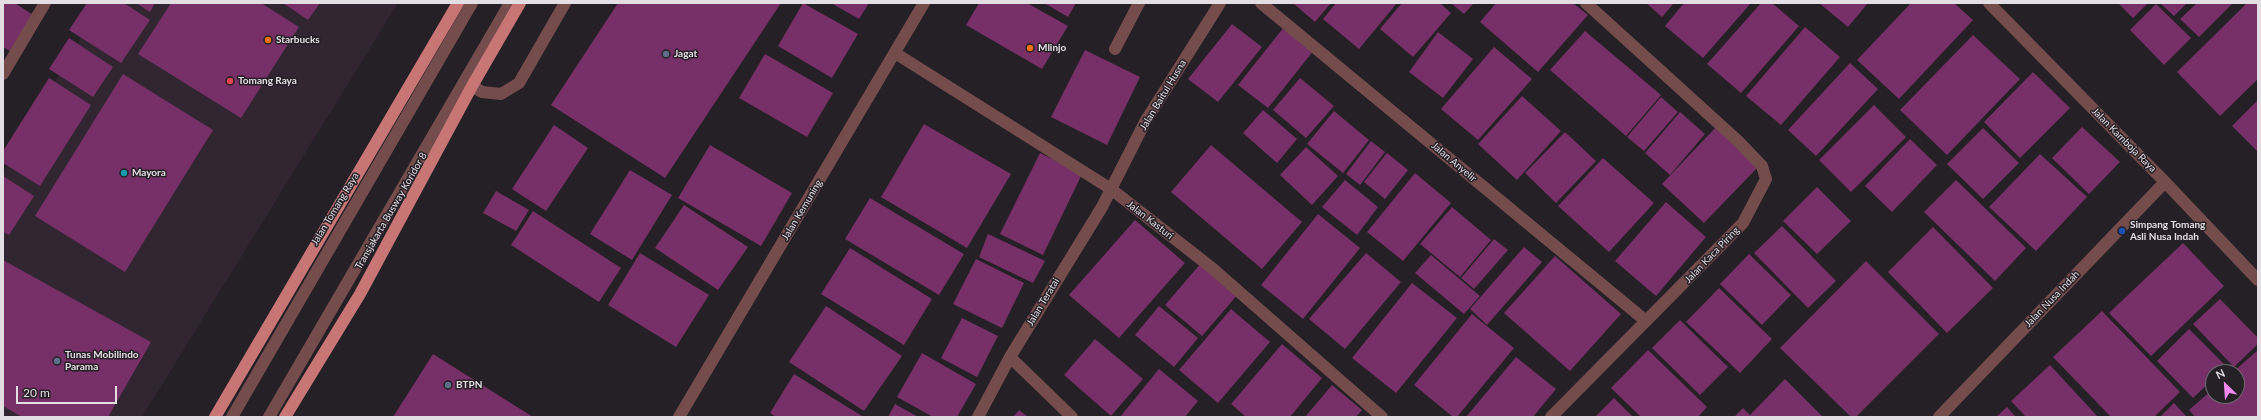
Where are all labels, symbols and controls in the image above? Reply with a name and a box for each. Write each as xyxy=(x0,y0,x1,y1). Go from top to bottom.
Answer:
place label: Starbucks xyxy=(276,34,320,46)
marker: Starbucks xyxy=(263,35,273,45)
place label: Mlinjo xyxy=(1038,42,1066,54)
marker: Mlinjo xyxy=(1025,43,1035,53)
place label: Jagat xyxy=(674,48,697,60)
marker: Jagat xyxy=(661,49,671,59)
street label: Jalan Baitul Husna xyxy=(1137,57,1189,133)
place label: Tomang Raya xyxy=(238,75,297,87)
marker: Tomang Raya xyxy=(225,76,235,86)
street label: Jalan Kamboja Raya xyxy=(2089,105,2159,175)
street label: Jalan Anyelir xyxy=(1429,140,1479,184)
street label: Transjakarta Busway Koridor 8 xyxy=(352,150,430,272)
place label: Mayora xyxy=(132,167,166,179)
marker: Mayora xyxy=(119,168,129,178)
street label: Jalan Tomang Raya xyxy=(309,171,361,247)
street label: Jalan Kemuning xyxy=(779,178,825,242)
street label: Jalan Kasturi xyxy=(1124,198,1176,242)
place label: Simpang Tomang Asli Nusa Indah xyxy=(2130,219,2205,242)
street label: Jalan Kaca Piring xyxy=(1682,224,1742,286)
marker: Simpang Tomang Asli Nusa Indah xyxy=(2117,226,2127,236)
street label: Jalan Nusa Indah xyxy=(2022,268,2082,330)
street label: Jalan Teratai xyxy=(1024,276,1062,328)
place label: Tunas Mobilindo Parama xyxy=(65,349,139,372)
marker: Tunas Mobilindo Parama xyxy=(52,356,62,366)
north arrow xyxy=(2205,364,2245,404)
text: N xyxy=(2214,366,2227,381)
scale bar xyxy=(18,378,119,404)
place label: BTPN xyxy=(456,379,482,391)
marker: BTPN xyxy=(443,380,453,390)
text: 20 m xyxy=(23,385,50,400)

